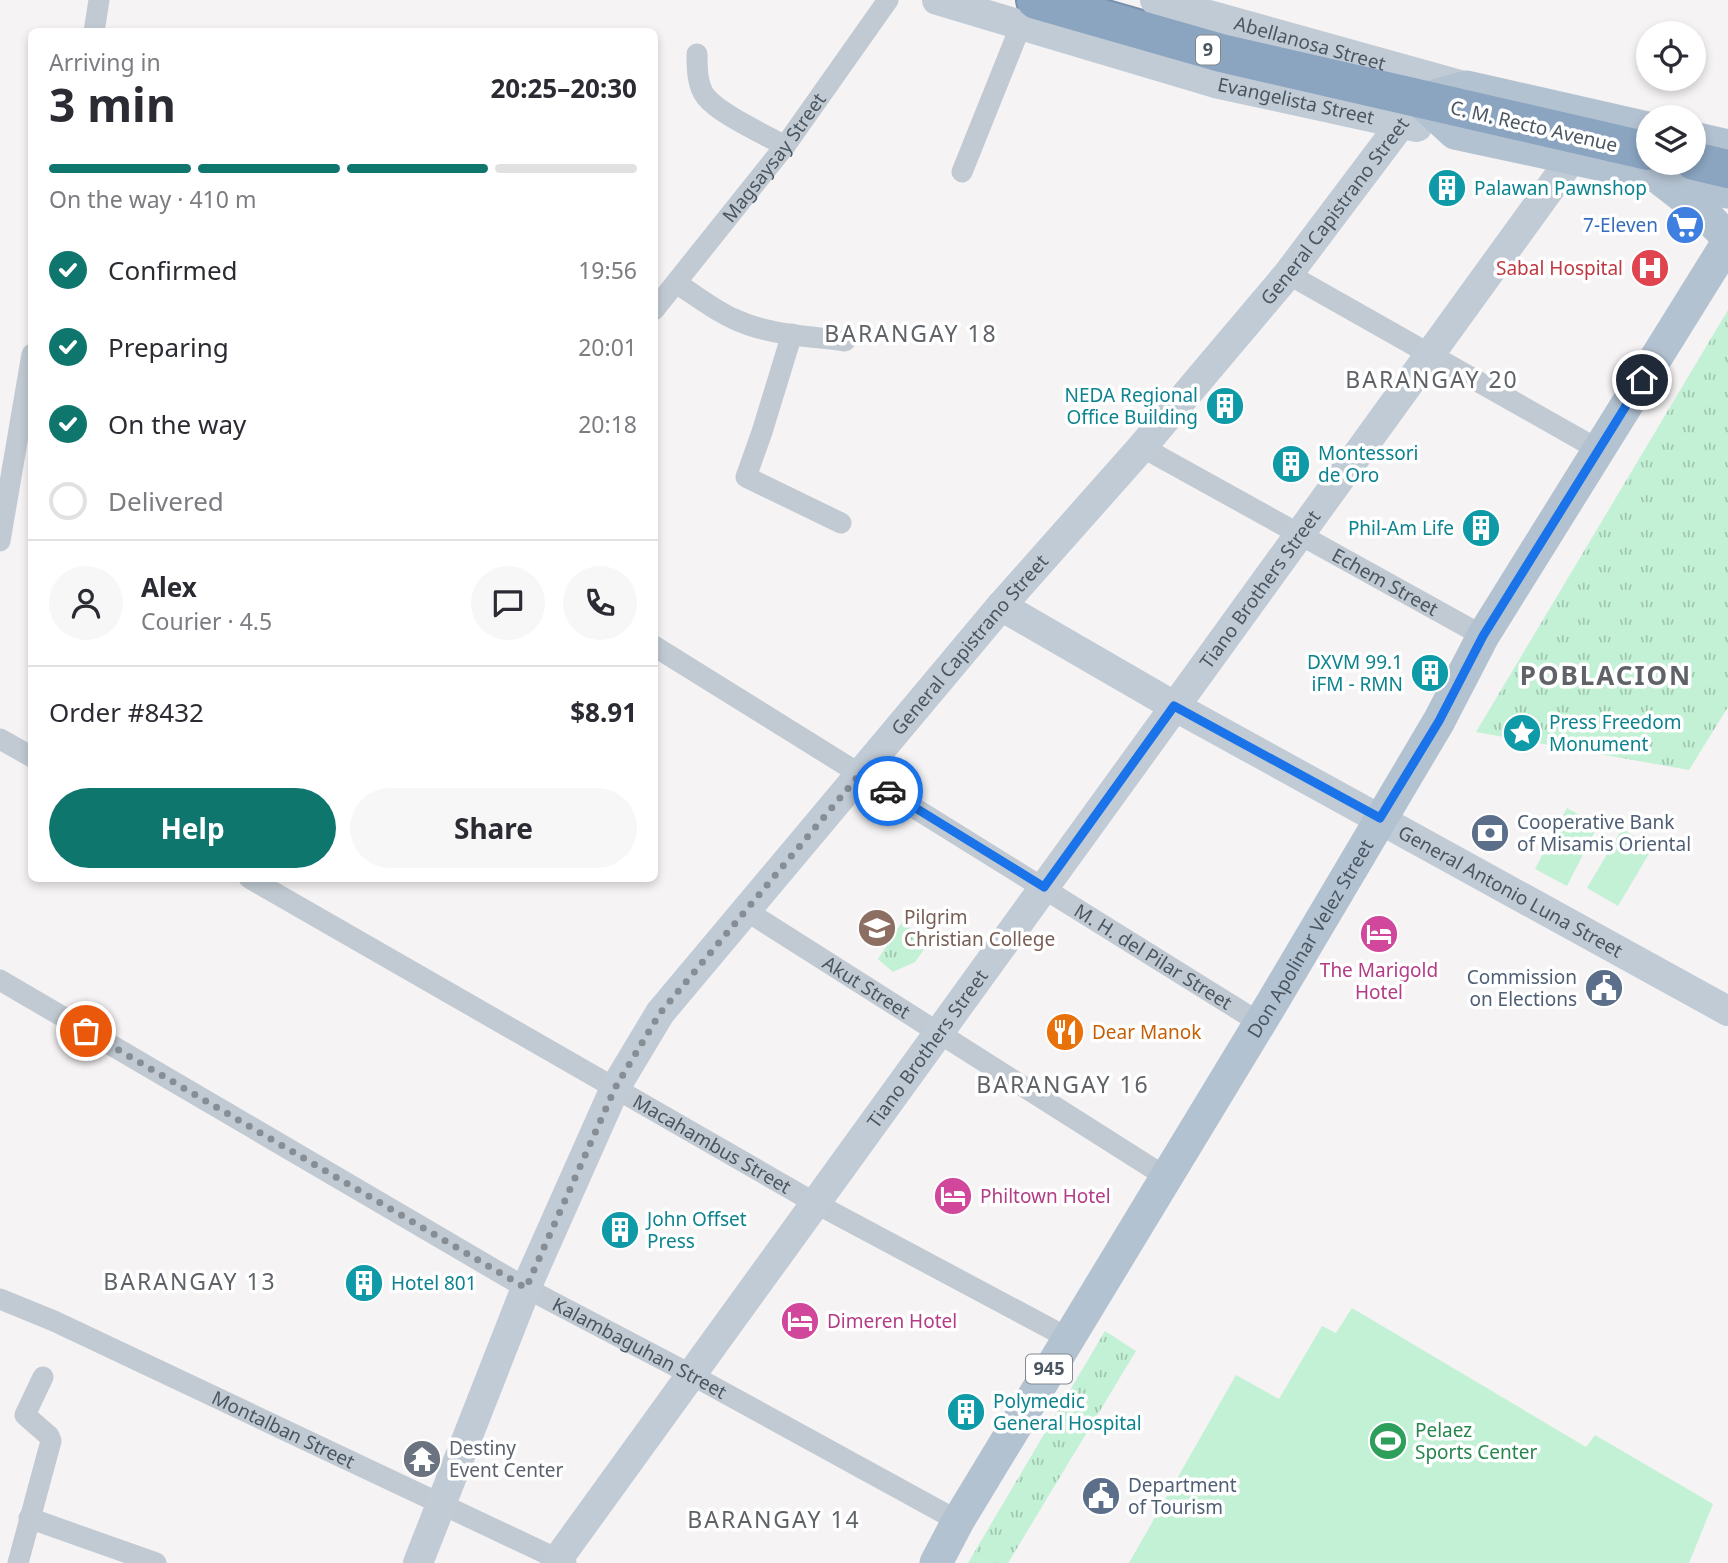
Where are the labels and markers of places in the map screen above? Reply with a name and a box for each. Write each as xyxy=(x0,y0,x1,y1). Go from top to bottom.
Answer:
building icon: Palawan Pawnshop xyxy=(1426,167,1468,209)
place label: Palawan Pawnshop xyxy=(1474,175,1647,201)
supermarket icon: 7-Eleven xyxy=(1664,204,1706,246)
place label: 7-Eleven xyxy=(1583,212,1658,238)
hospital icon: Sabal Hospital xyxy=(1629,247,1671,289)
place label: Sabal Hospital xyxy=(1496,255,1623,281)
pin xyxy=(1612,350,1672,410)
place label: NEDA Regional Office Building xyxy=(1065,382,1198,430)
building icon: NEDA Regional Office Building xyxy=(1204,385,1246,427)
place label: Montessori de Oro xyxy=(1318,440,1419,488)
building icon: Montessori de Oro xyxy=(1270,443,1312,485)
building icon: Phil-Am Life xyxy=(1460,507,1502,549)
place label: Phil-Am Life xyxy=(1348,515,1454,541)
place label: DXVM 99.1 iFM - RMN xyxy=(1307,649,1403,697)
building icon: DXVM 99.1 iFM - RMN xyxy=(1409,652,1451,694)
place label: Press Freedom Monument xyxy=(1549,709,1682,757)
place icon: Press Freedom Monument xyxy=(1501,712,1543,754)
place label: Cooperative Bank of Misamis Oriental xyxy=(1517,809,1691,857)
bank icon: Cooperative Bank of Misamis Oriental xyxy=(1469,812,1511,854)
place label: Pilgrim Christian College xyxy=(904,904,1055,952)
school or university icon: Pilgrim Christian College xyxy=(856,907,898,949)
hotel icon: The Marigold Hotel xyxy=(1358,913,1400,955)
place label: The Marigold Hotel xyxy=(1320,957,1438,1005)
place label: Commission on Elections xyxy=(1467,964,1577,1012)
public building icon: Commission on Elections xyxy=(1583,967,1625,1009)
pin xyxy=(56,1001,116,1061)
restaurant icon: Dear Manok xyxy=(1044,1011,1086,1053)
place label: Dear Manok xyxy=(1092,1019,1201,1045)
hotel icon: Philtown Hotel xyxy=(932,1175,974,1217)
place label: Philtown Hotel xyxy=(980,1183,1111,1209)
place label: John Offset Press xyxy=(645,1206,747,1254)
building icon: John Offset Press xyxy=(599,1209,641,1251)
building icon: Hotel 801 xyxy=(343,1262,385,1304)
place label: Hotel 801 xyxy=(391,1270,477,1296)
hotel icon: Dimeren Hotel xyxy=(779,1300,821,1342)
place label: Dimeren Hotel xyxy=(827,1308,957,1334)
place label: Polymedic General Hospital xyxy=(993,1388,1142,1436)
building icon: Polymedic General Hospital xyxy=(945,1391,987,1433)
place label: Pelaez Sports Center xyxy=(1415,1417,1537,1465)
sports icon: Pelaez Sports Center xyxy=(1367,1420,1409,1462)
place label: Destiny Event Center xyxy=(449,1435,564,1483)
temple icon: Destiny Event Center xyxy=(401,1438,443,1480)
place label: Department of Tourism xyxy=(1128,1472,1237,1520)
public building icon: Department of Tourism xyxy=(1080,1475,1122,1517)

